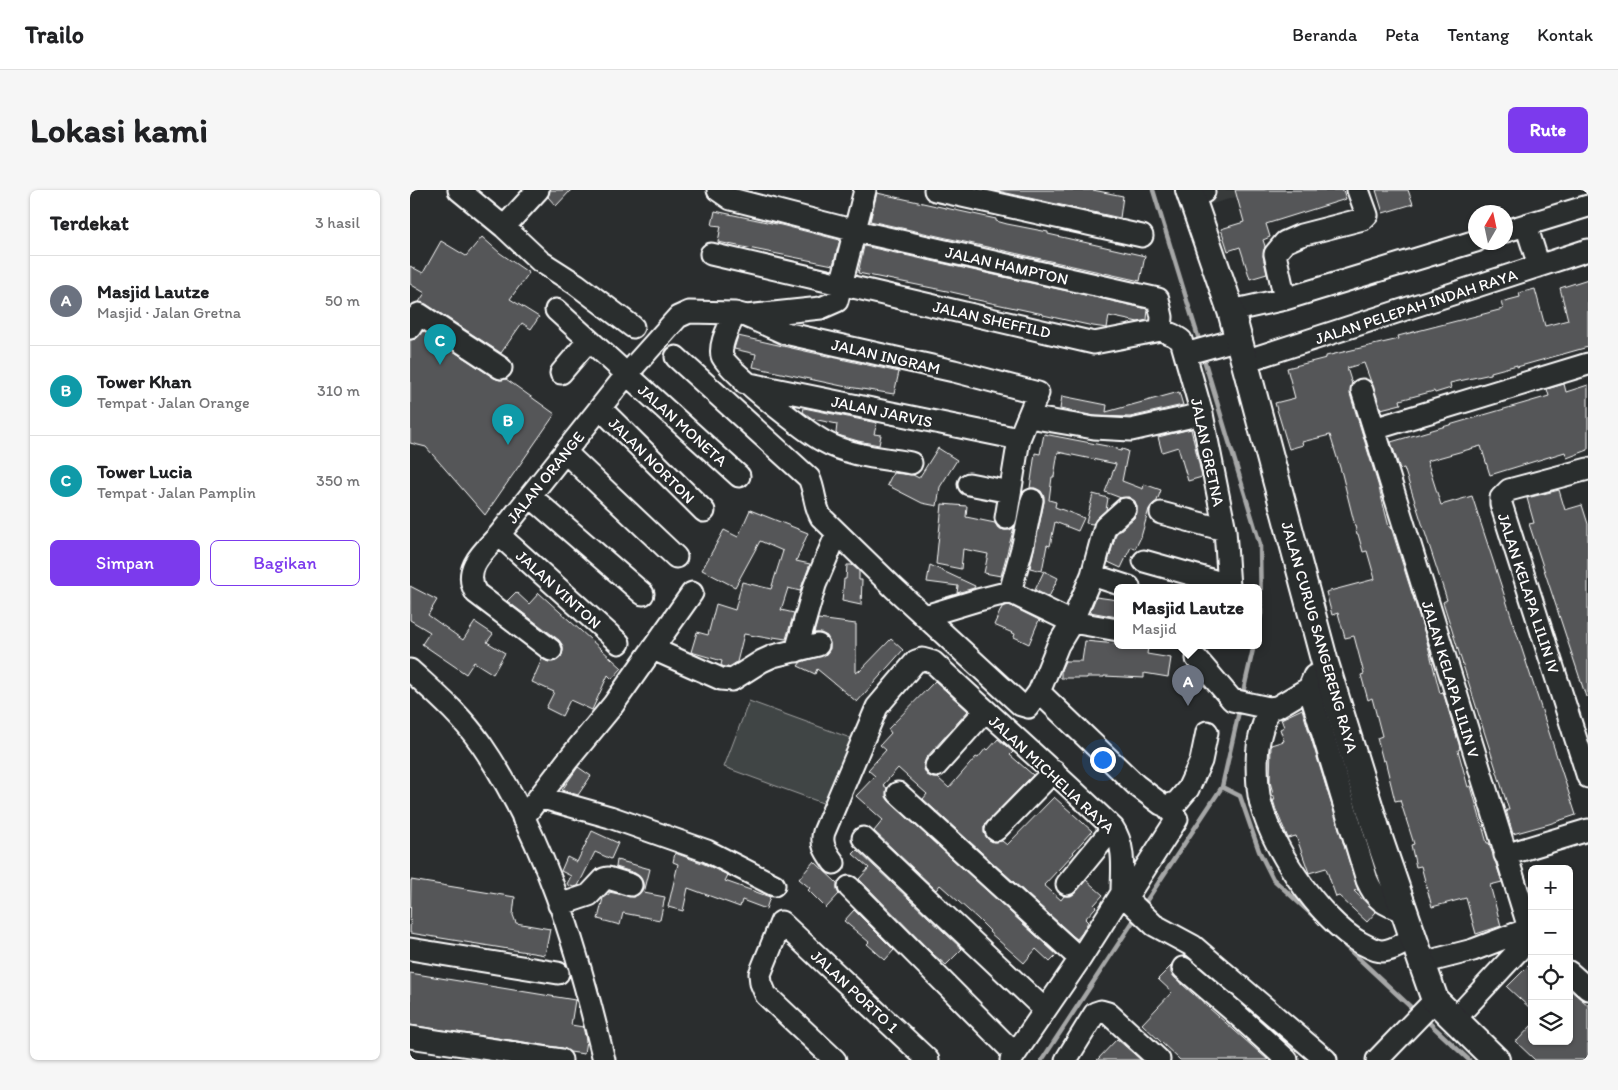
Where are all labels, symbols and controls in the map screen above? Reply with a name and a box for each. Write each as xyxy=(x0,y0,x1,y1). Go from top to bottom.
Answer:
text: Trailo xyxy=(25,20,84,49)
text: Beranda xyxy=(1292,24,1357,46)
text: Peta xyxy=(1385,24,1419,46)
text: Tentang xyxy=(1447,24,1509,46)
text: Kontak xyxy=(1537,24,1593,46)
button: Rute xyxy=(1508,107,1588,153)
text: Lokasi kami xyxy=(30,109,208,151)
north arrow xyxy=(1468,205,1513,250)
text: Terdekat xyxy=(50,210,129,235)
text: 3 hasil xyxy=(315,213,360,232)
street label: JALAN HAMPTON xyxy=(944,242,1070,289)
street label: JALAN PELEPAH INDAH RAYA xyxy=(1313,265,1520,348)
text: Masjid Lautze xyxy=(97,280,209,303)
text: A xyxy=(61,291,71,310)
text: 50 m xyxy=(325,291,360,310)
street label: JALAN SHEFFILD xyxy=(931,297,1053,342)
text: Masjid · Jalan Gretna xyxy=(97,303,241,322)
pin: C xyxy=(424,324,456,365)
street label: JALAN INGRAM xyxy=(830,335,942,378)
text: Tower Khan xyxy=(97,370,192,393)
street label: JALAN MONETA xyxy=(634,380,731,470)
text: B xyxy=(61,381,71,400)
text: 310 m xyxy=(317,381,360,400)
street label: JALAN JARVIS xyxy=(830,391,934,431)
text: Tempat · Jalan Orange xyxy=(97,393,250,412)
street label: JALAN GRETNA xyxy=(1187,396,1228,508)
pin: B xyxy=(492,404,524,445)
street label: JALAN NORTON xyxy=(605,413,699,507)
street label: JALAN ORANGE xyxy=(503,427,588,527)
text: Tower Lucia xyxy=(97,460,192,483)
text: C xyxy=(61,471,71,490)
text: 350 m xyxy=(316,471,360,490)
text: Tempat · Jalan Pamplin xyxy=(97,483,256,502)
street label: JALAN KELAPA LILIN IV xyxy=(1494,511,1564,676)
street label: JALAN CURUG SANGERENG RAYA xyxy=(1277,519,1362,755)
button: Simpan xyxy=(50,540,200,586)
button: Bagikan xyxy=(210,540,360,586)
street label: JALAN VINTON xyxy=(512,546,605,633)
popup xyxy=(1114,584,1262,649)
text: Masjid Lautze xyxy=(1132,596,1244,619)
street label: JALAN KELAPA LILIN V xyxy=(1418,598,1484,760)
text: Masjid xyxy=(1132,619,1177,638)
pin: A xyxy=(1172,665,1204,706)
street label: JALAN MICHELIA RAYA xyxy=(985,711,1118,838)
your location xyxy=(1090,747,1116,773)
map controls xyxy=(1528,865,1573,1045)
button: + xyxy=(1528,865,1573,910)
button: − xyxy=(1528,910,1573,955)
street label: JALAN PORTO 1 xyxy=(807,946,903,1037)
button: locate xyxy=(1528,955,1573,1000)
button: layers xyxy=(1528,1000,1573,1045)

